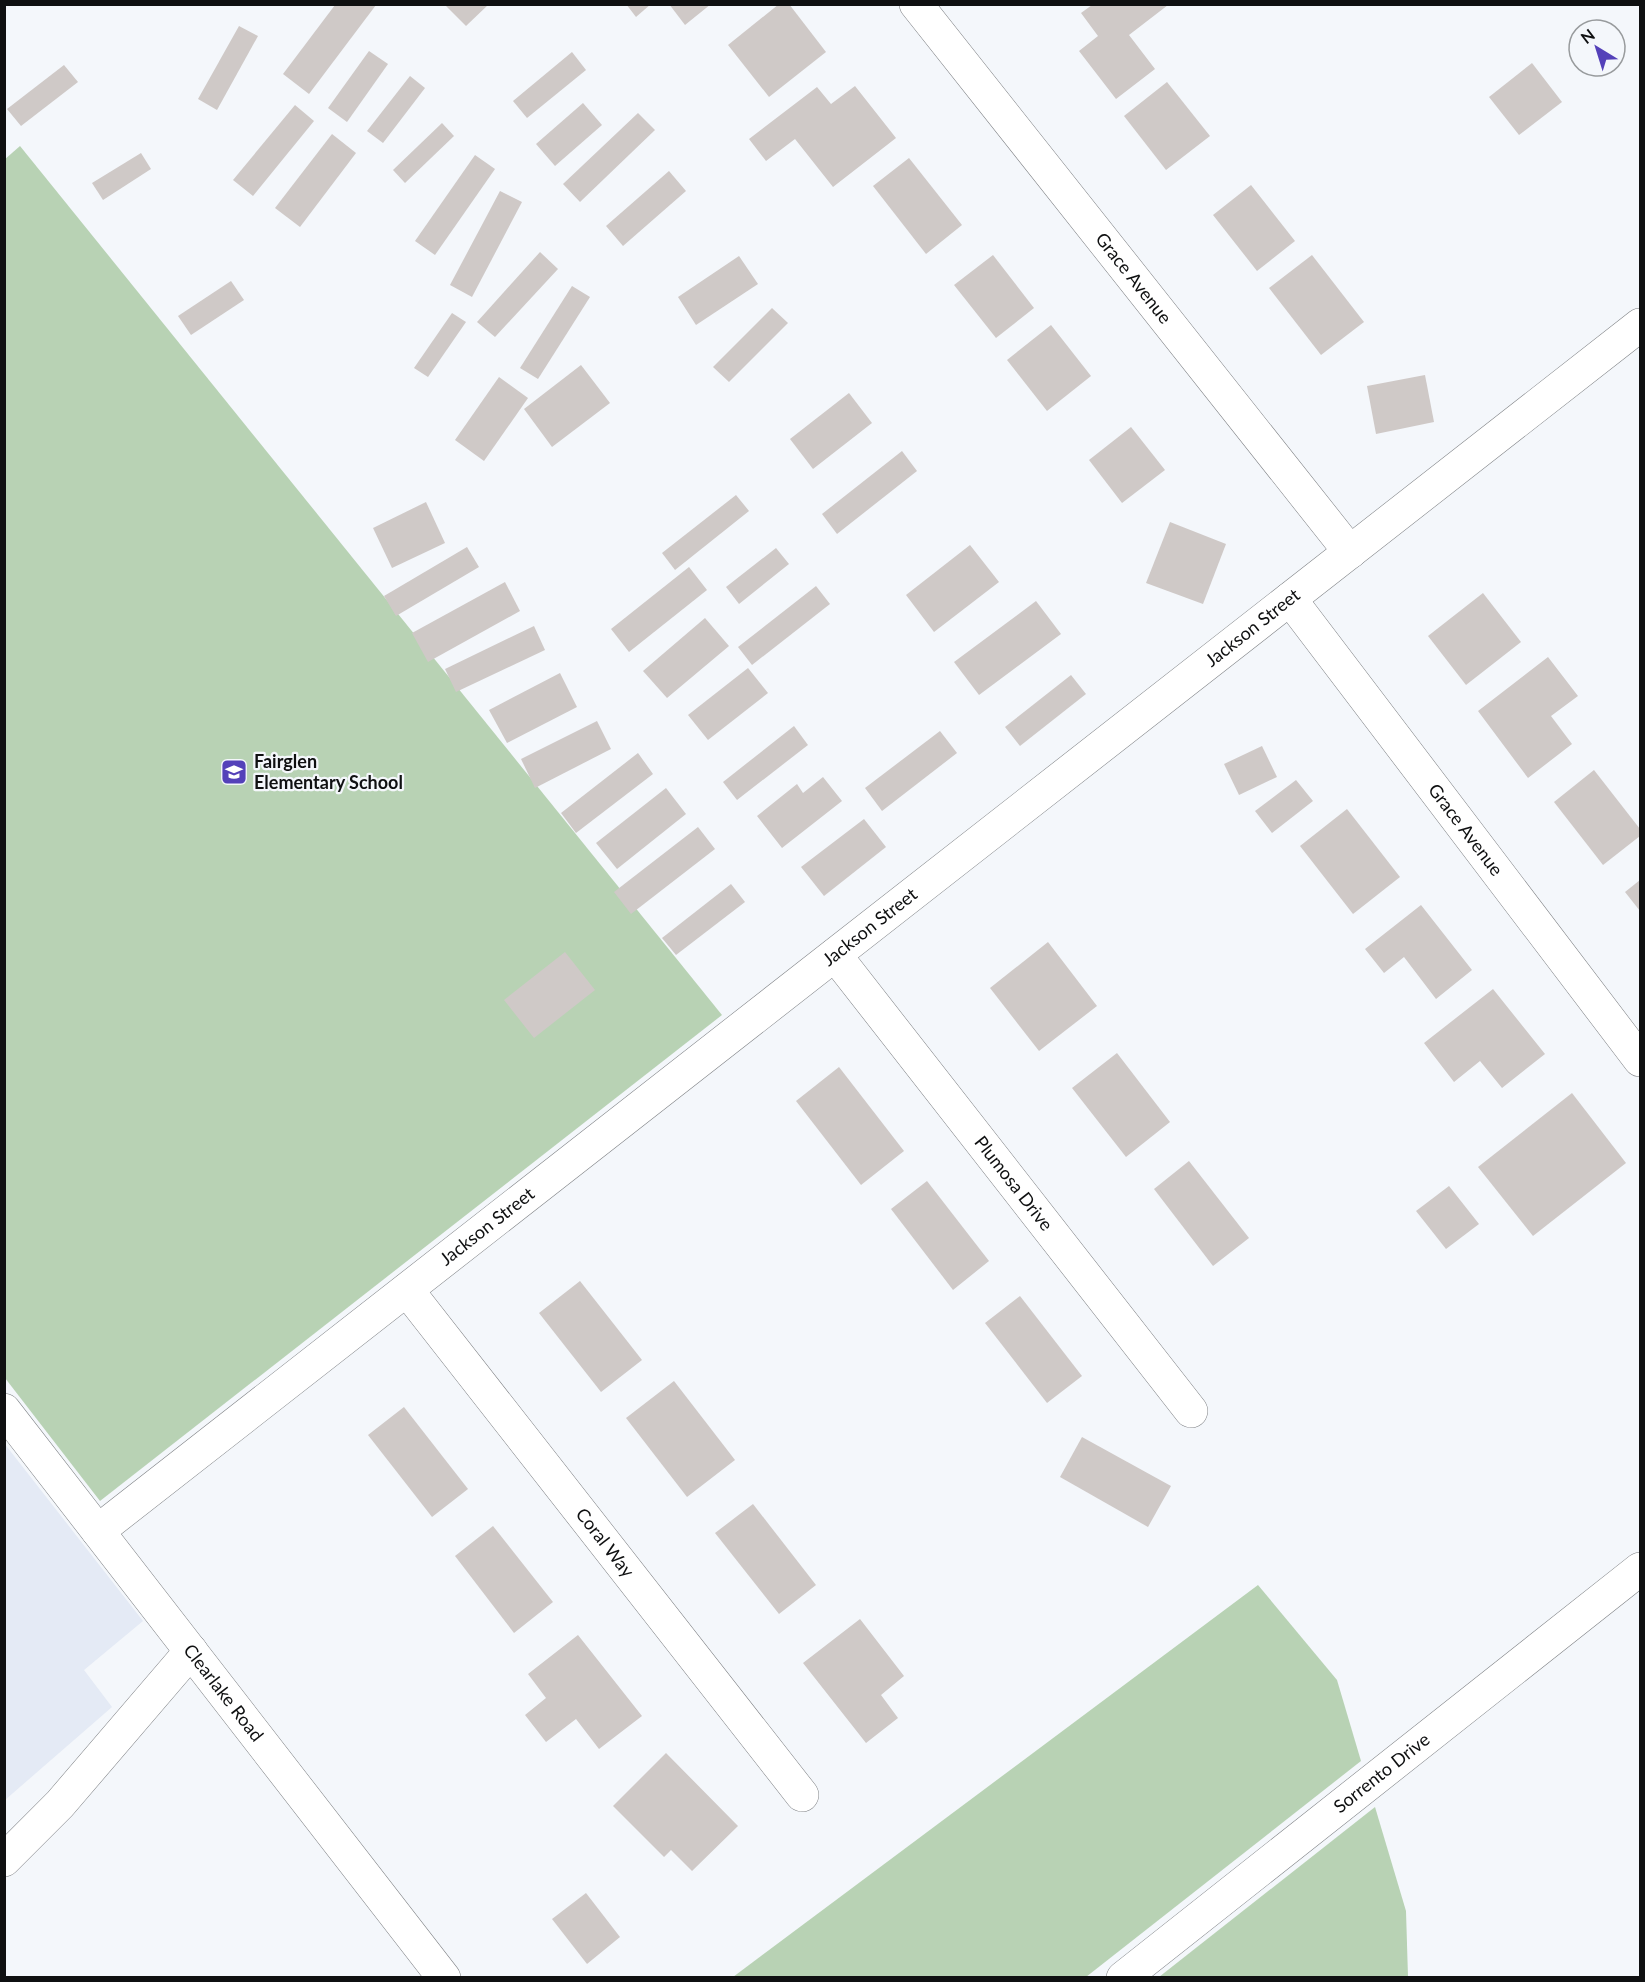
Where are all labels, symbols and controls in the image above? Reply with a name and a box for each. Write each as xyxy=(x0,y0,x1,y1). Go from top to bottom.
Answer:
north arrow xyxy=(1567,18,1627,78)
text: N xyxy=(1577,25,1598,47)
street label: Grace Avenue xyxy=(1091,228,1177,328)
street label: Jackson Street xyxy=(1200,583,1304,671)
place label: Fairglen Elementary School xyxy=(254,750,403,793)
school or university icon: Fairglen Elementary School xyxy=(219,757,249,787)
street label: Grace Avenue xyxy=(1424,779,1508,880)
street label: Jackson Street xyxy=(818,882,921,970)
street label: Plumosa Drive xyxy=(970,1131,1058,1235)
street label: Jackson Street xyxy=(435,1182,539,1270)
street label: Coral Way xyxy=(572,1503,640,1582)
street label: Clearlake Road xyxy=(179,1639,269,1745)
street label: Sorrento Drive xyxy=(1329,1728,1434,1817)

